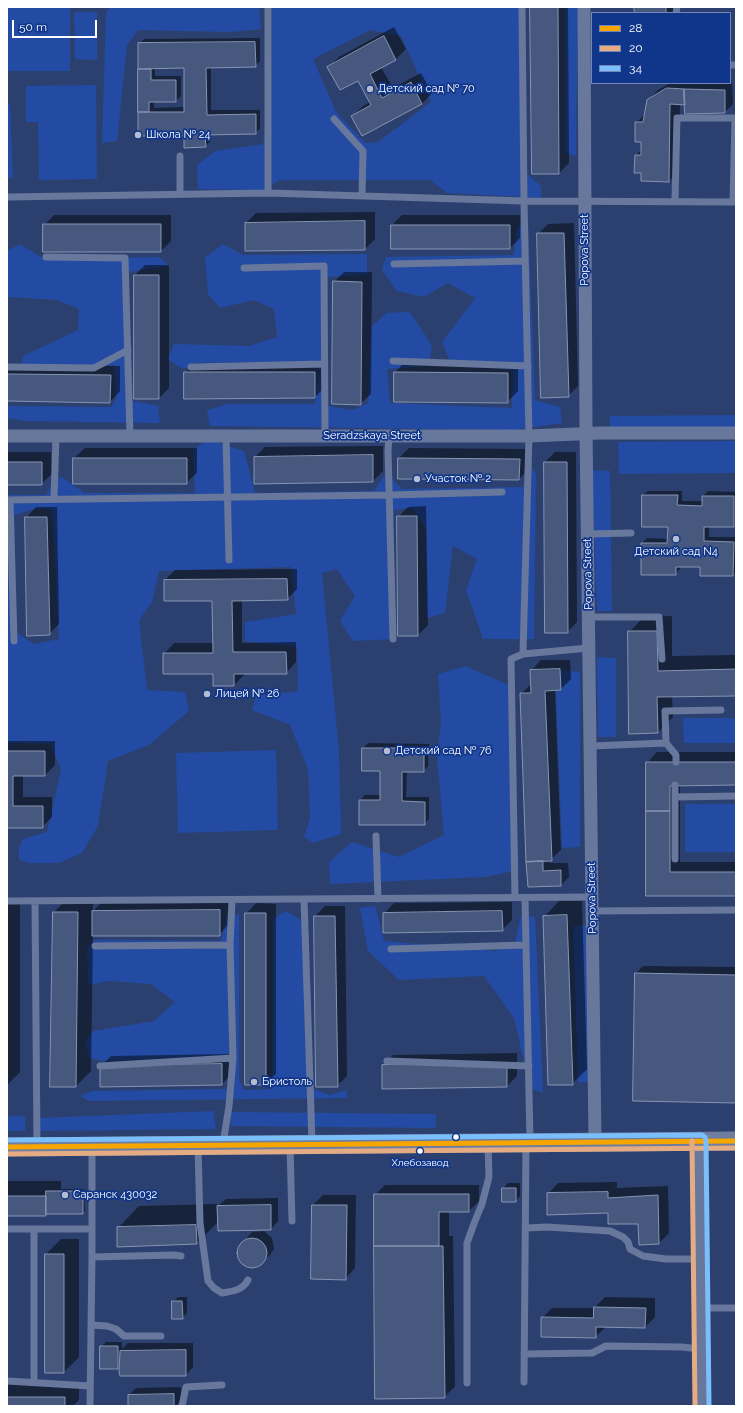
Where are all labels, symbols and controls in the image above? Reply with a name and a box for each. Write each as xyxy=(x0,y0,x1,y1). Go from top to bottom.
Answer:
scale bar xyxy=(14,12,99,38)
legend xyxy=(591,12,731,84)
text: 50 m xyxy=(19,20,47,34)
text: 28 xyxy=(629,21,642,35)
text: 20 xyxy=(629,41,643,55)
text: 34 xyxy=(629,61,642,75)
place label: Детский сад № 70 xyxy=(378,82,475,96)
marker: Детский сад № 70 xyxy=(365,84,375,94)
place label: Школа № 24 xyxy=(146,128,211,142)
marker: Школа № 24 xyxy=(133,130,143,140)
street label: Popova Street xyxy=(578,214,592,286)
street label: Seradzskaya Street xyxy=(323,429,421,443)
place label: Участок № 2 xyxy=(425,472,491,486)
marker: Участок № 2 xyxy=(412,474,422,484)
marker: Детский сад N4 xyxy=(671,534,681,544)
street label: Popova Street xyxy=(581,538,595,610)
place label: Детский сад N4 xyxy=(634,545,718,559)
place label: Лицей № 26 xyxy=(215,687,279,701)
marker: Лицей № 26 xyxy=(202,689,212,699)
place label: Детский сад № 76 xyxy=(395,744,492,758)
marker: Детский сад № 76 xyxy=(382,746,392,756)
street label: Popova Street xyxy=(585,862,599,934)
place label: Бристоль xyxy=(262,1075,312,1089)
marker: Бристоль xyxy=(249,1077,259,1087)
unlabelled marker xyxy=(451,1132,461,1142)
marker: Хлебозавод xyxy=(415,1146,425,1156)
place label: Хлебозавод xyxy=(391,1157,449,1169)
place label: Саранск 430032 xyxy=(73,1188,157,1202)
marker: Саранск 430032 xyxy=(60,1190,70,1200)

